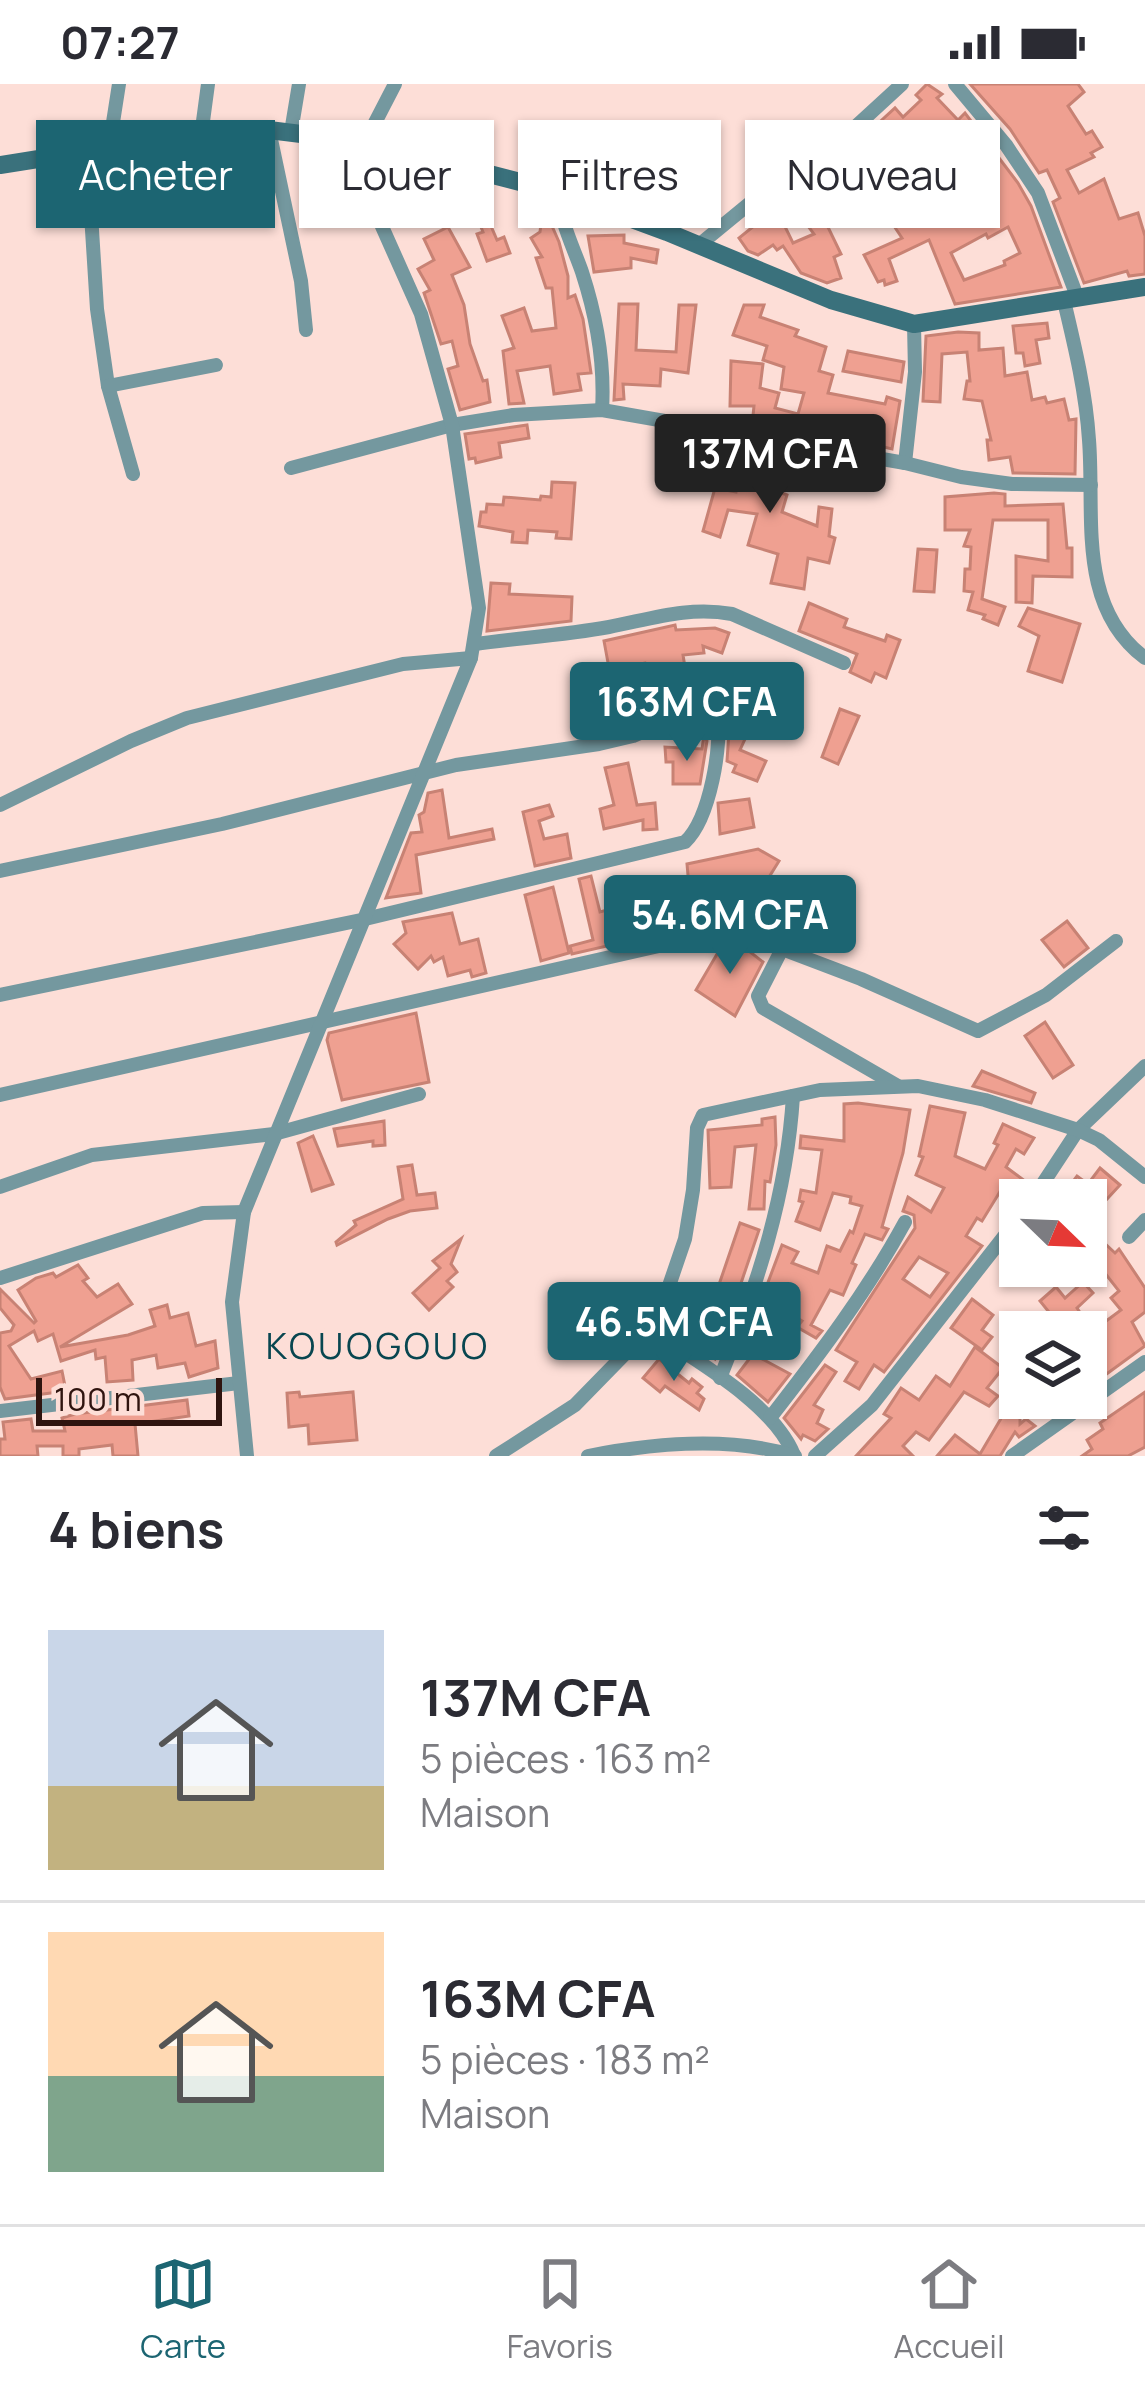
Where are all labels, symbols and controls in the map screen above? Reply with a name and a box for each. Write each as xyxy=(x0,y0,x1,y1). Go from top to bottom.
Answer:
text: 07:27 xyxy=(60,11,180,73)
chip: Acheter xyxy=(36,120,275,228)
chip: Louer xyxy=(299,120,494,228)
chip: Filtres xyxy=(518,120,721,228)
chip: Nouveau xyxy=(745,120,1000,228)
pin: 137M CFA xyxy=(646,414,894,516)
text: 137M CFA xyxy=(682,426,858,480)
pin: 163M CFA xyxy=(563,662,811,764)
text: 163M CFA xyxy=(597,674,777,728)
pin: 54.6M CFA xyxy=(593,875,867,977)
text: 54.6M CFA xyxy=(631,887,829,941)
north arrow xyxy=(999,1179,1107,1287)
map controls xyxy=(999,1179,1107,1419)
pin: 46.5M CFA xyxy=(537,1282,811,1384)
text: 46.5M CFA xyxy=(575,1294,773,1348)
button: layers xyxy=(999,1311,1107,1419)
district label: KOUOGOUO xyxy=(266,1321,490,1370)
scale bar xyxy=(36,1372,222,1425)
text: 100 m xyxy=(54,1376,142,1421)
text: 4 biens xyxy=(48,1494,224,1563)
icon: filters xyxy=(1031,1495,1097,1561)
text: 137M CFA xyxy=(420,1662,651,1731)
icon: home xyxy=(144,1678,288,1822)
text: 5 pièces · 163 m² xyxy=(420,1731,711,1785)
text: Maison xyxy=(420,1785,550,1839)
text: 163M CFA xyxy=(420,1963,656,2032)
icon: home xyxy=(144,1980,288,2124)
text: 5 pièces · 183 m² xyxy=(420,2032,710,2086)
text: Maison xyxy=(420,2086,550,2140)
tab: Carte xyxy=(140,2251,226,2368)
tab: Favoris xyxy=(507,2251,613,2368)
tab: Accueil xyxy=(893,2251,1005,2368)

